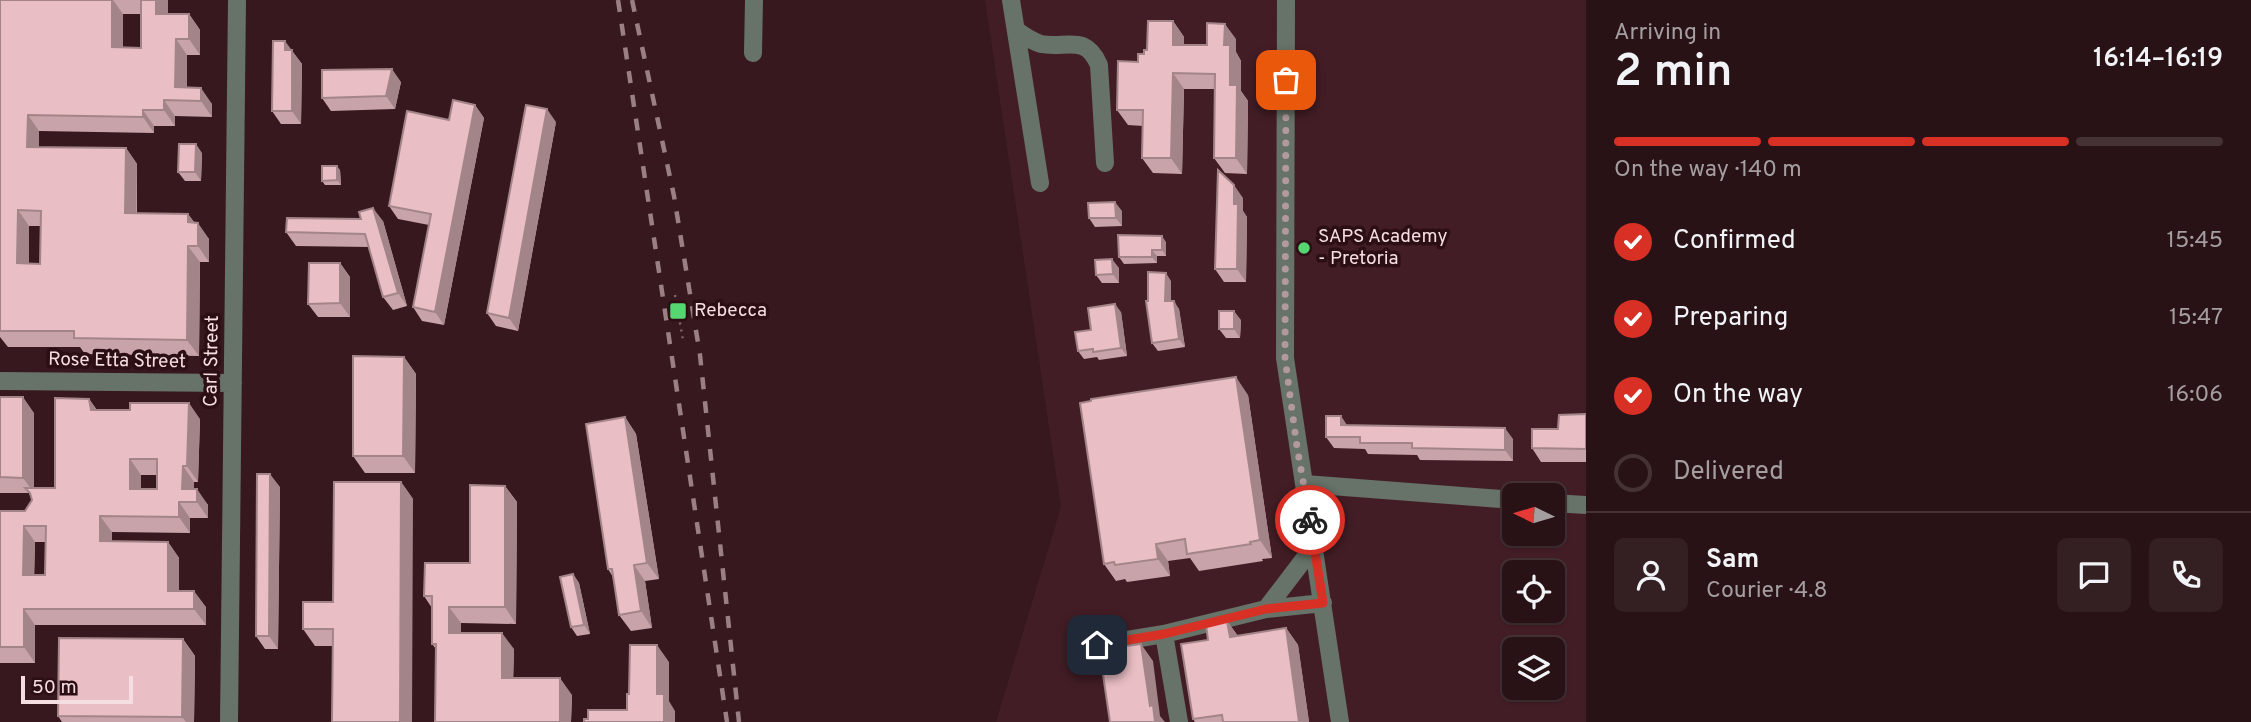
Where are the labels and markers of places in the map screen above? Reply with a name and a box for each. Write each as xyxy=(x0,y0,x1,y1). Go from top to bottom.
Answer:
pin xyxy=(1256,50,1316,110)
place label: SAPS Academy - Pretoria xyxy=(1318,225,1448,271)
marker: SAPS Academy - Pretoria xyxy=(1296,240,1312,256)
place label: Rebecca xyxy=(694,299,767,323)
marker: Rebecca xyxy=(668,301,688,321)
pin xyxy=(1067,615,1127,675)

